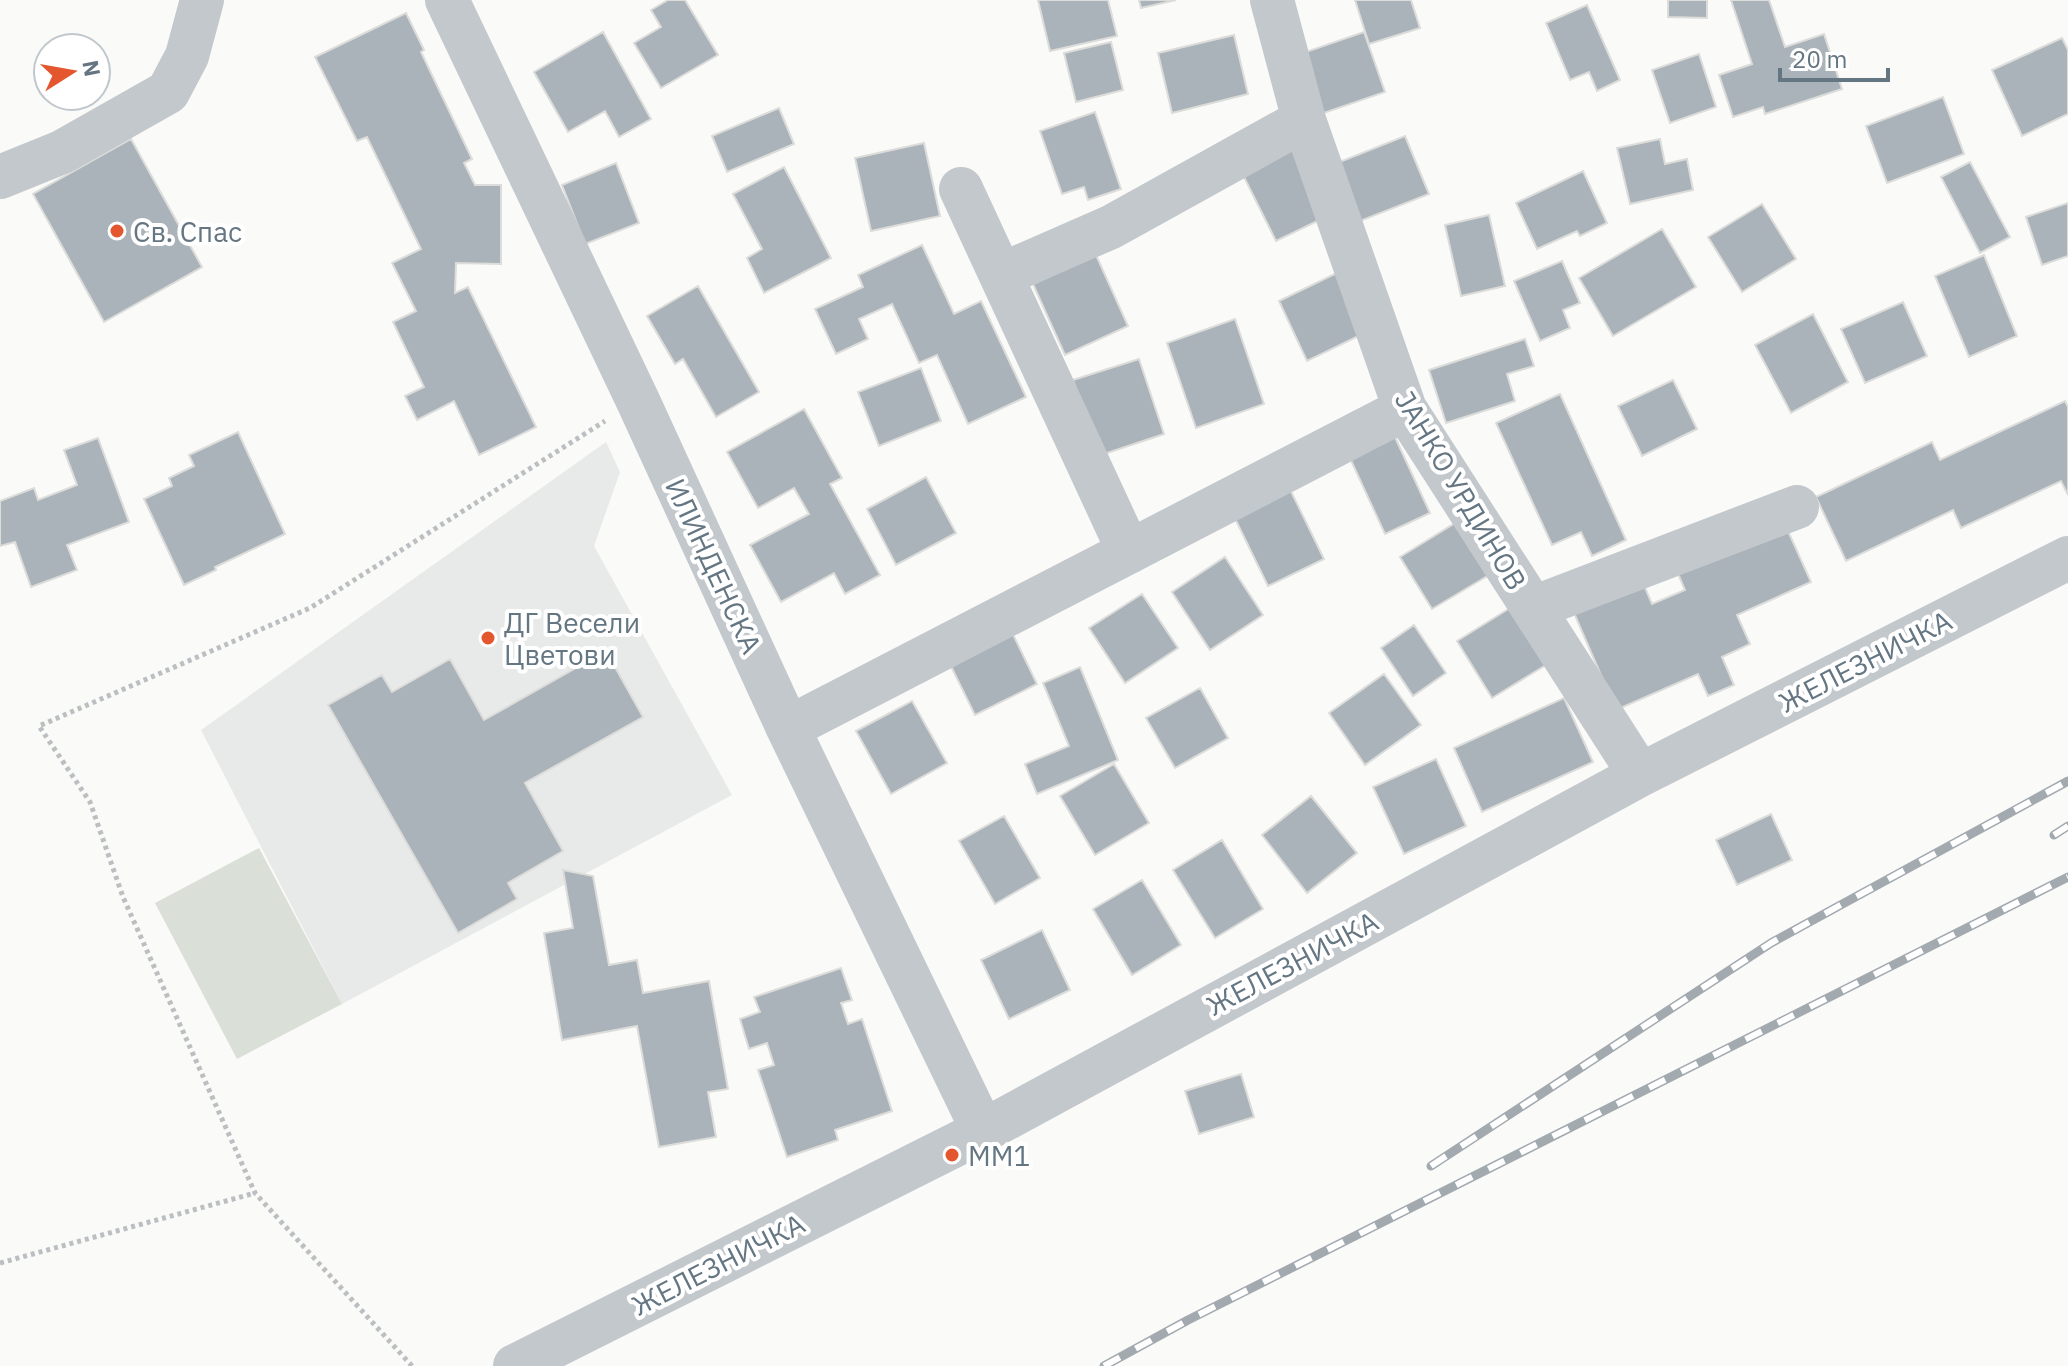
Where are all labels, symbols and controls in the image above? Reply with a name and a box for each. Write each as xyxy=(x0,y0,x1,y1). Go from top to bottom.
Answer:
north arrow xyxy=(32,32,112,112)
scale bar xyxy=(1780,32,1888,82)
text: 20 m xyxy=(1792,43,1847,75)
text: N xyxy=(76,57,108,79)
place label: Св. Спас xyxy=(133,213,242,250)
marker: Св. Спас xyxy=(108,222,126,240)
street label: ЈАНКО УРДИНОВ xyxy=(1387,383,1535,597)
street label: ИЛИНДЕНСКА xyxy=(657,473,771,659)
street label: ЖЕЛЕЗНИЧКА xyxy=(1772,601,1958,721)
place label: ДГ Весели Цветови xyxy=(504,604,640,673)
marker: ДГ Весели Цветови xyxy=(479,629,497,647)
street label: ЖЕЛЕЗНИЧКА xyxy=(1200,902,1384,1024)
place label: MM1 xyxy=(968,1137,1030,1174)
marker: MM1 xyxy=(943,1146,961,1164)
street label: ЖЕЛЕЗНИЧКА xyxy=(625,1204,811,1324)

